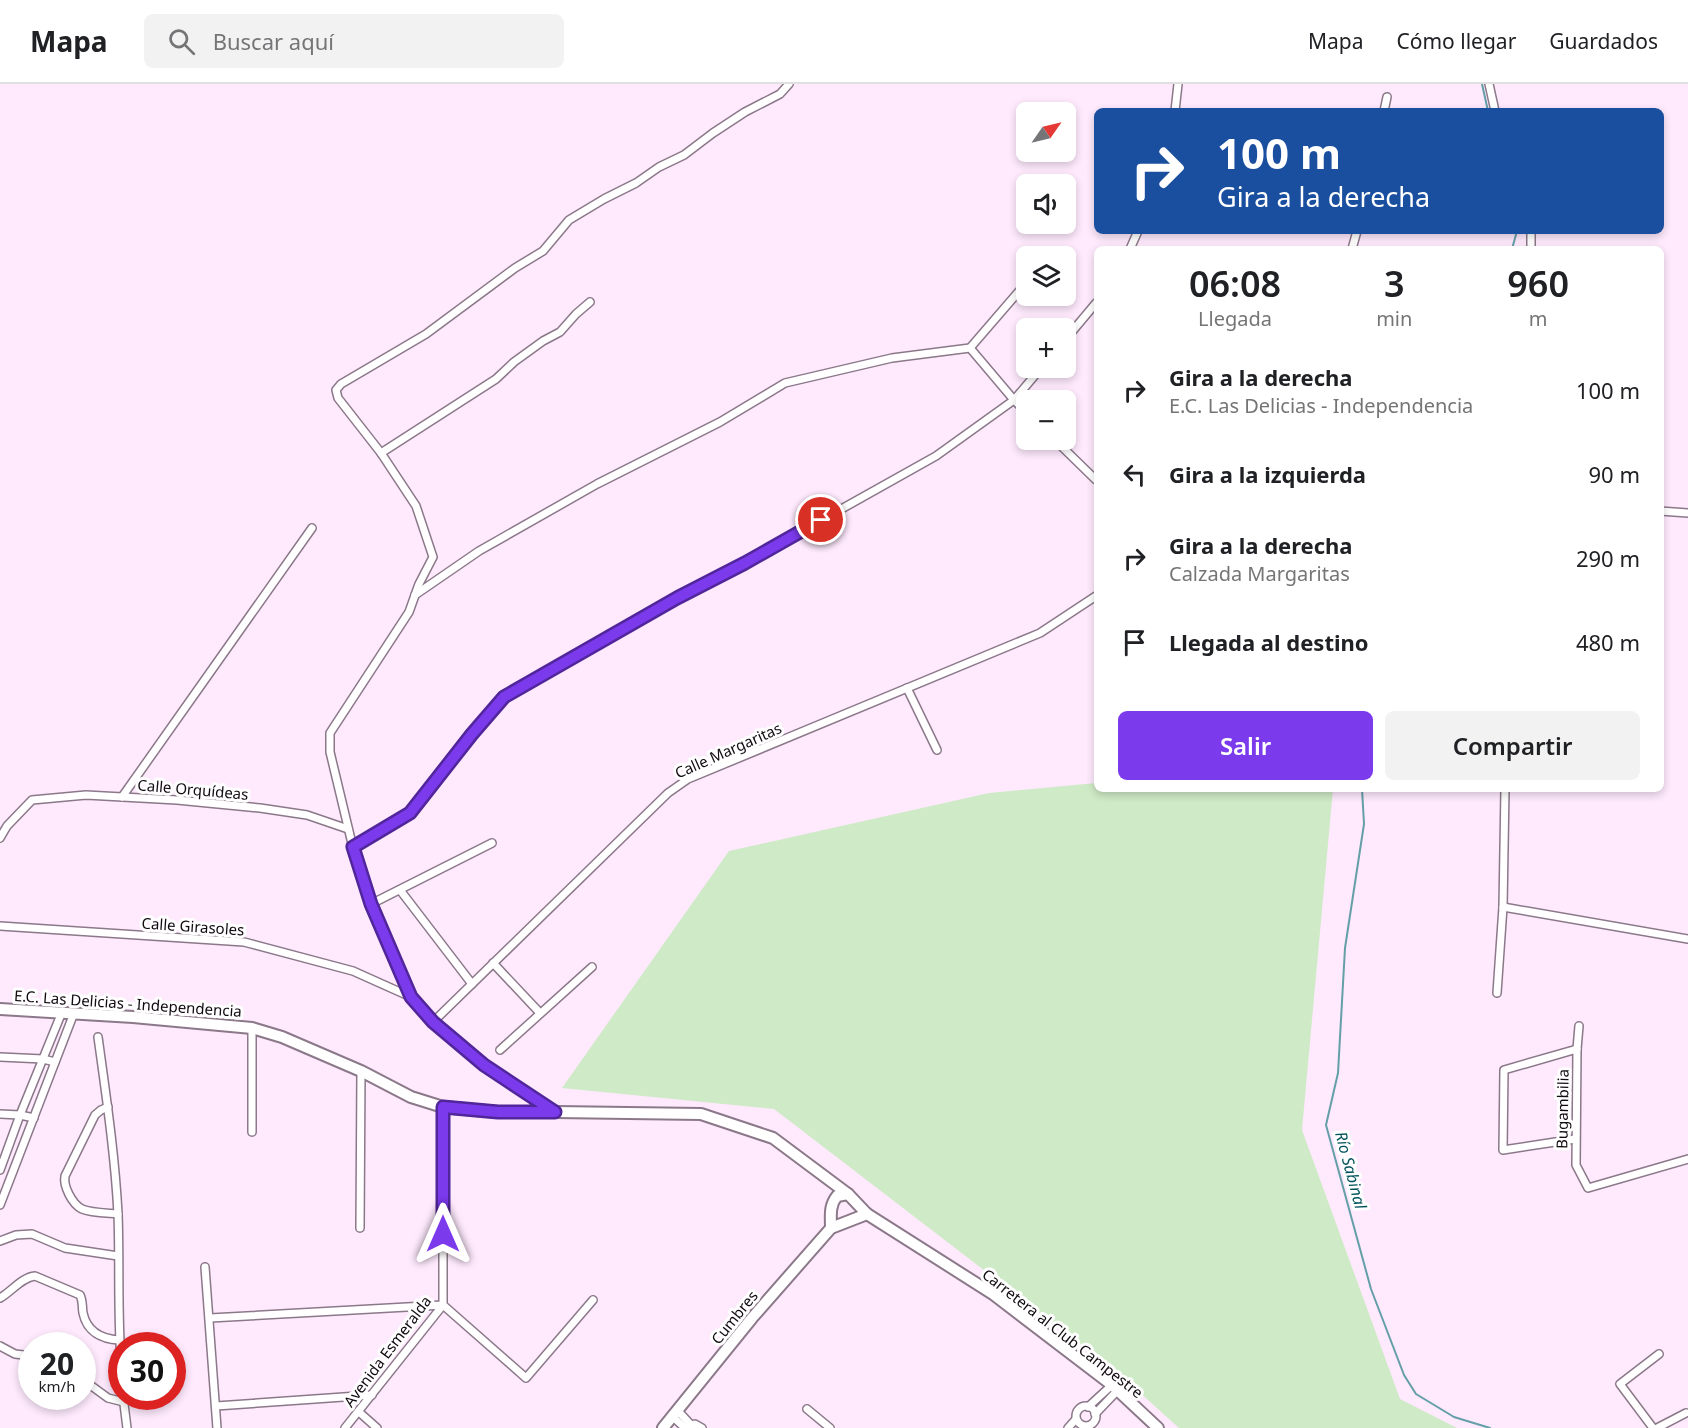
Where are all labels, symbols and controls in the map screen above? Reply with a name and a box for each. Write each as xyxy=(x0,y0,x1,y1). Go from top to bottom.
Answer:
search box xyxy=(144,14,564,68)
text: Mapa xyxy=(30,22,108,60)
icon: search xyxy=(165,25,198,58)
text: Buscar aquí xyxy=(213,26,334,56)
text: Mapa xyxy=(1308,27,1363,55)
text: Cómo llegar xyxy=(1396,27,1516,55)
text: Guardados xyxy=(1549,27,1658,55)
north arrow xyxy=(1016,102,1076,162)
map controls xyxy=(1016,102,1076,450)
text: 100 m xyxy=(1217,124,1341,181)
icon: right xyxy=(1118,132,1196,210)
button: sound xyxy=(1016,174,1076,234)
text: Gira a la derecha xyxy=(1217,178,1430,215)
button: layers xyxy=(1016,246,1076,306)
text: 06:08 xyxy=(1189,259,1281,308)
text: 3 xyxy=(1384,259,1405,308)
text: 960 xyxy=(1507,259,1569,308)
text: Llegada xyxy=(1198,305,1272,332)
text: min xyxy=(1376,305,1412,332)
text: m xyxy=(1529,305,1548,332)
button: + xyxy=(1016,318,1076,378)
text: Gira a la derecha xyxy=(1169,362,1353,392)
icon: right xyxy=(1118,374,1151,407)
text: 100 m xyxy=(1576,375,1640,405)
button: − xyxy=(1016,390,1076,450)
text: E.C. Las Delicias - Independencia xyxy=(1169,392,1473,419)
icon: left xyxy=(1118,458,1151,491)
text: Gira a la izquierda xyxy=(1169,459,1366,489)
text: 90 m xyxy=(1589,459,1640,489)
pin xyxy=(795,494,846,545)
icon: arrive xyxy=(804,503,837,536)
text: Gira a la derecha xyxy=(1169,530,1353,560)
icon: right xyxy=(1118,542,1151,575)
text: 290 m xyxy=(1576,543,1640,573)
text: Calzada Margaritas xyxy=(1169,560,1350,587)
icon: arrive xyxy=(1118,626,1151,659)
text: Llegada al destino xyxy=(1169,627,1369,657)
text: 480 m xyxy=(1576,627,1640,657)
button: Salir xyxy=(1118,711,1373,780)
button: Compartir xyxy=(1385,711,1640,780)
street label: Calle Margaritas xyxy=(672,718,784,782)
street label: Calle Orquídeas xyxy=(137,774,249,804)
street label: Calle Girasoles xyxy=(141,912,245,940)
street label: E.C. Las Delicias - Independencia xyxy=(13,985,243,1021)
street label: Bugambilia xyxy=(1551,1069,1573,1149)
water label: Río Sabinal xyxy=(1330,1129,1372,1212)
position arrow xyxy=(411,1202,475,1266)
street label: Carretera al Club Campestre xyxy=(978,1264,1148,1402)
street label: Cumbres xyxy=(706,1286,762,1348)
street label: Avenida Esmeralda xyxy=(339,1291,435,1411)
speed limit sign: 30 xyxy=(108,1332,186,1410)
text: 20 xyxy=(40,1343,74,1384)
text: km/h xyxy=(39,1376,75,1396)

